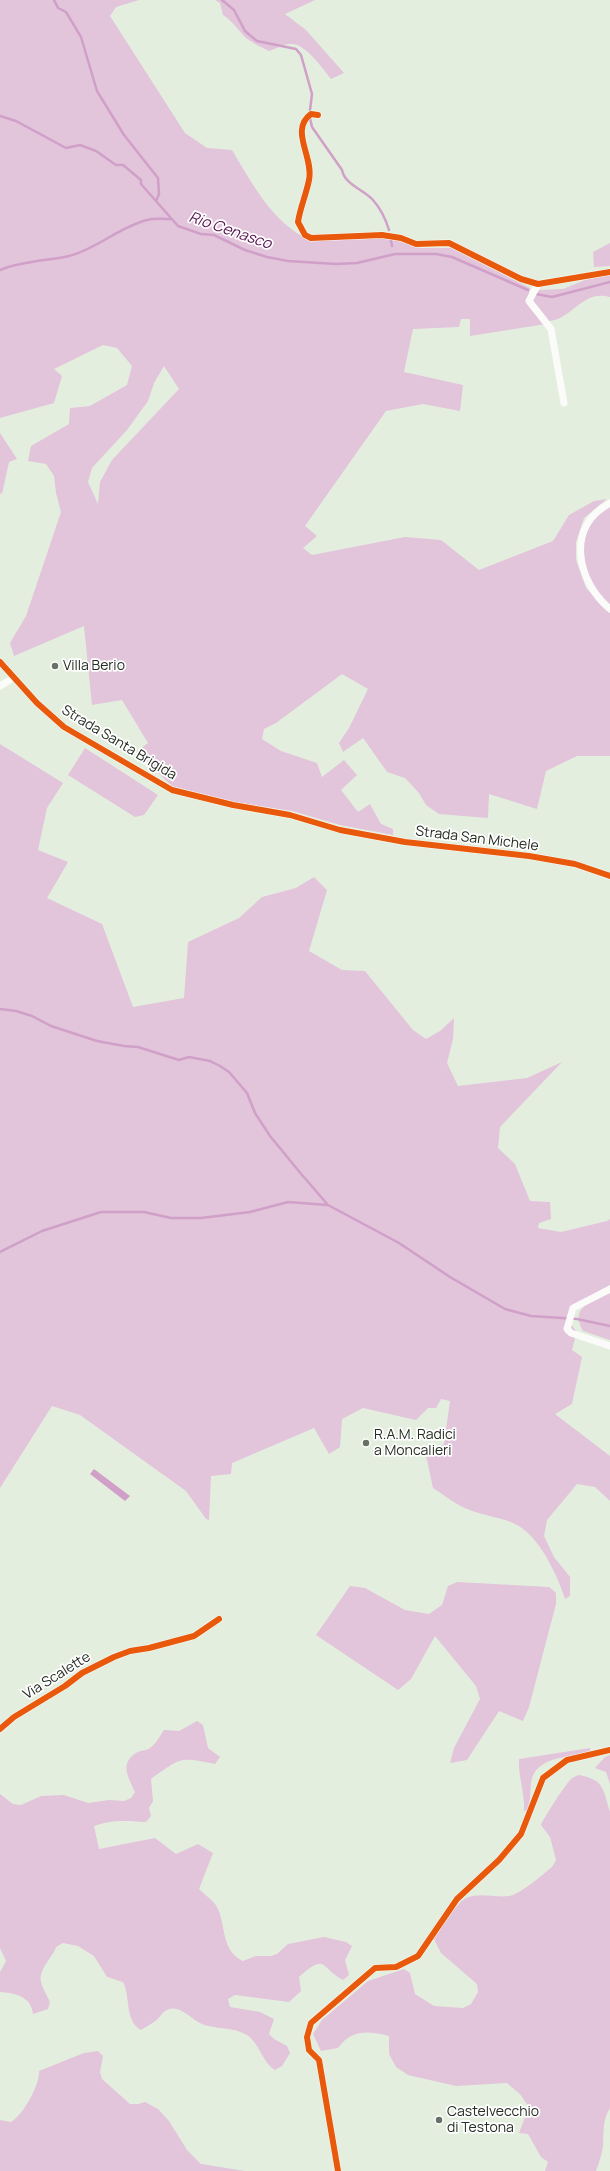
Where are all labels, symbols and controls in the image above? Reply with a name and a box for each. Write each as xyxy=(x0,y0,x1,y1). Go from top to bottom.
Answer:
water label: Rio Cenasco xyxy=(186,208,274,254)
place label: Villa Berio xyxy=(63,658,125,674)
marker: Villa Berio xyxy=(50,661,60,671)
street label: Strada Santa Brigida xyxy=(58,702,180,784)
street label: Strada San Michele xyxy=(414,823,540,855)
place label: R.A.M. Radici a Moncalieri xyxy=(374,1427,456,1460)
marker: R.A.M. Radici a Moncalieri xyxy=(361,1438,371,1448)
street label: Via Scalette xyxy=(20,1649,94,1703)
place label: Castelvecchio di Testona xyxy=(447,2104,539,2136)
marker: Castelvecchio di Testona xyxy=(434,2115,444,2125)

